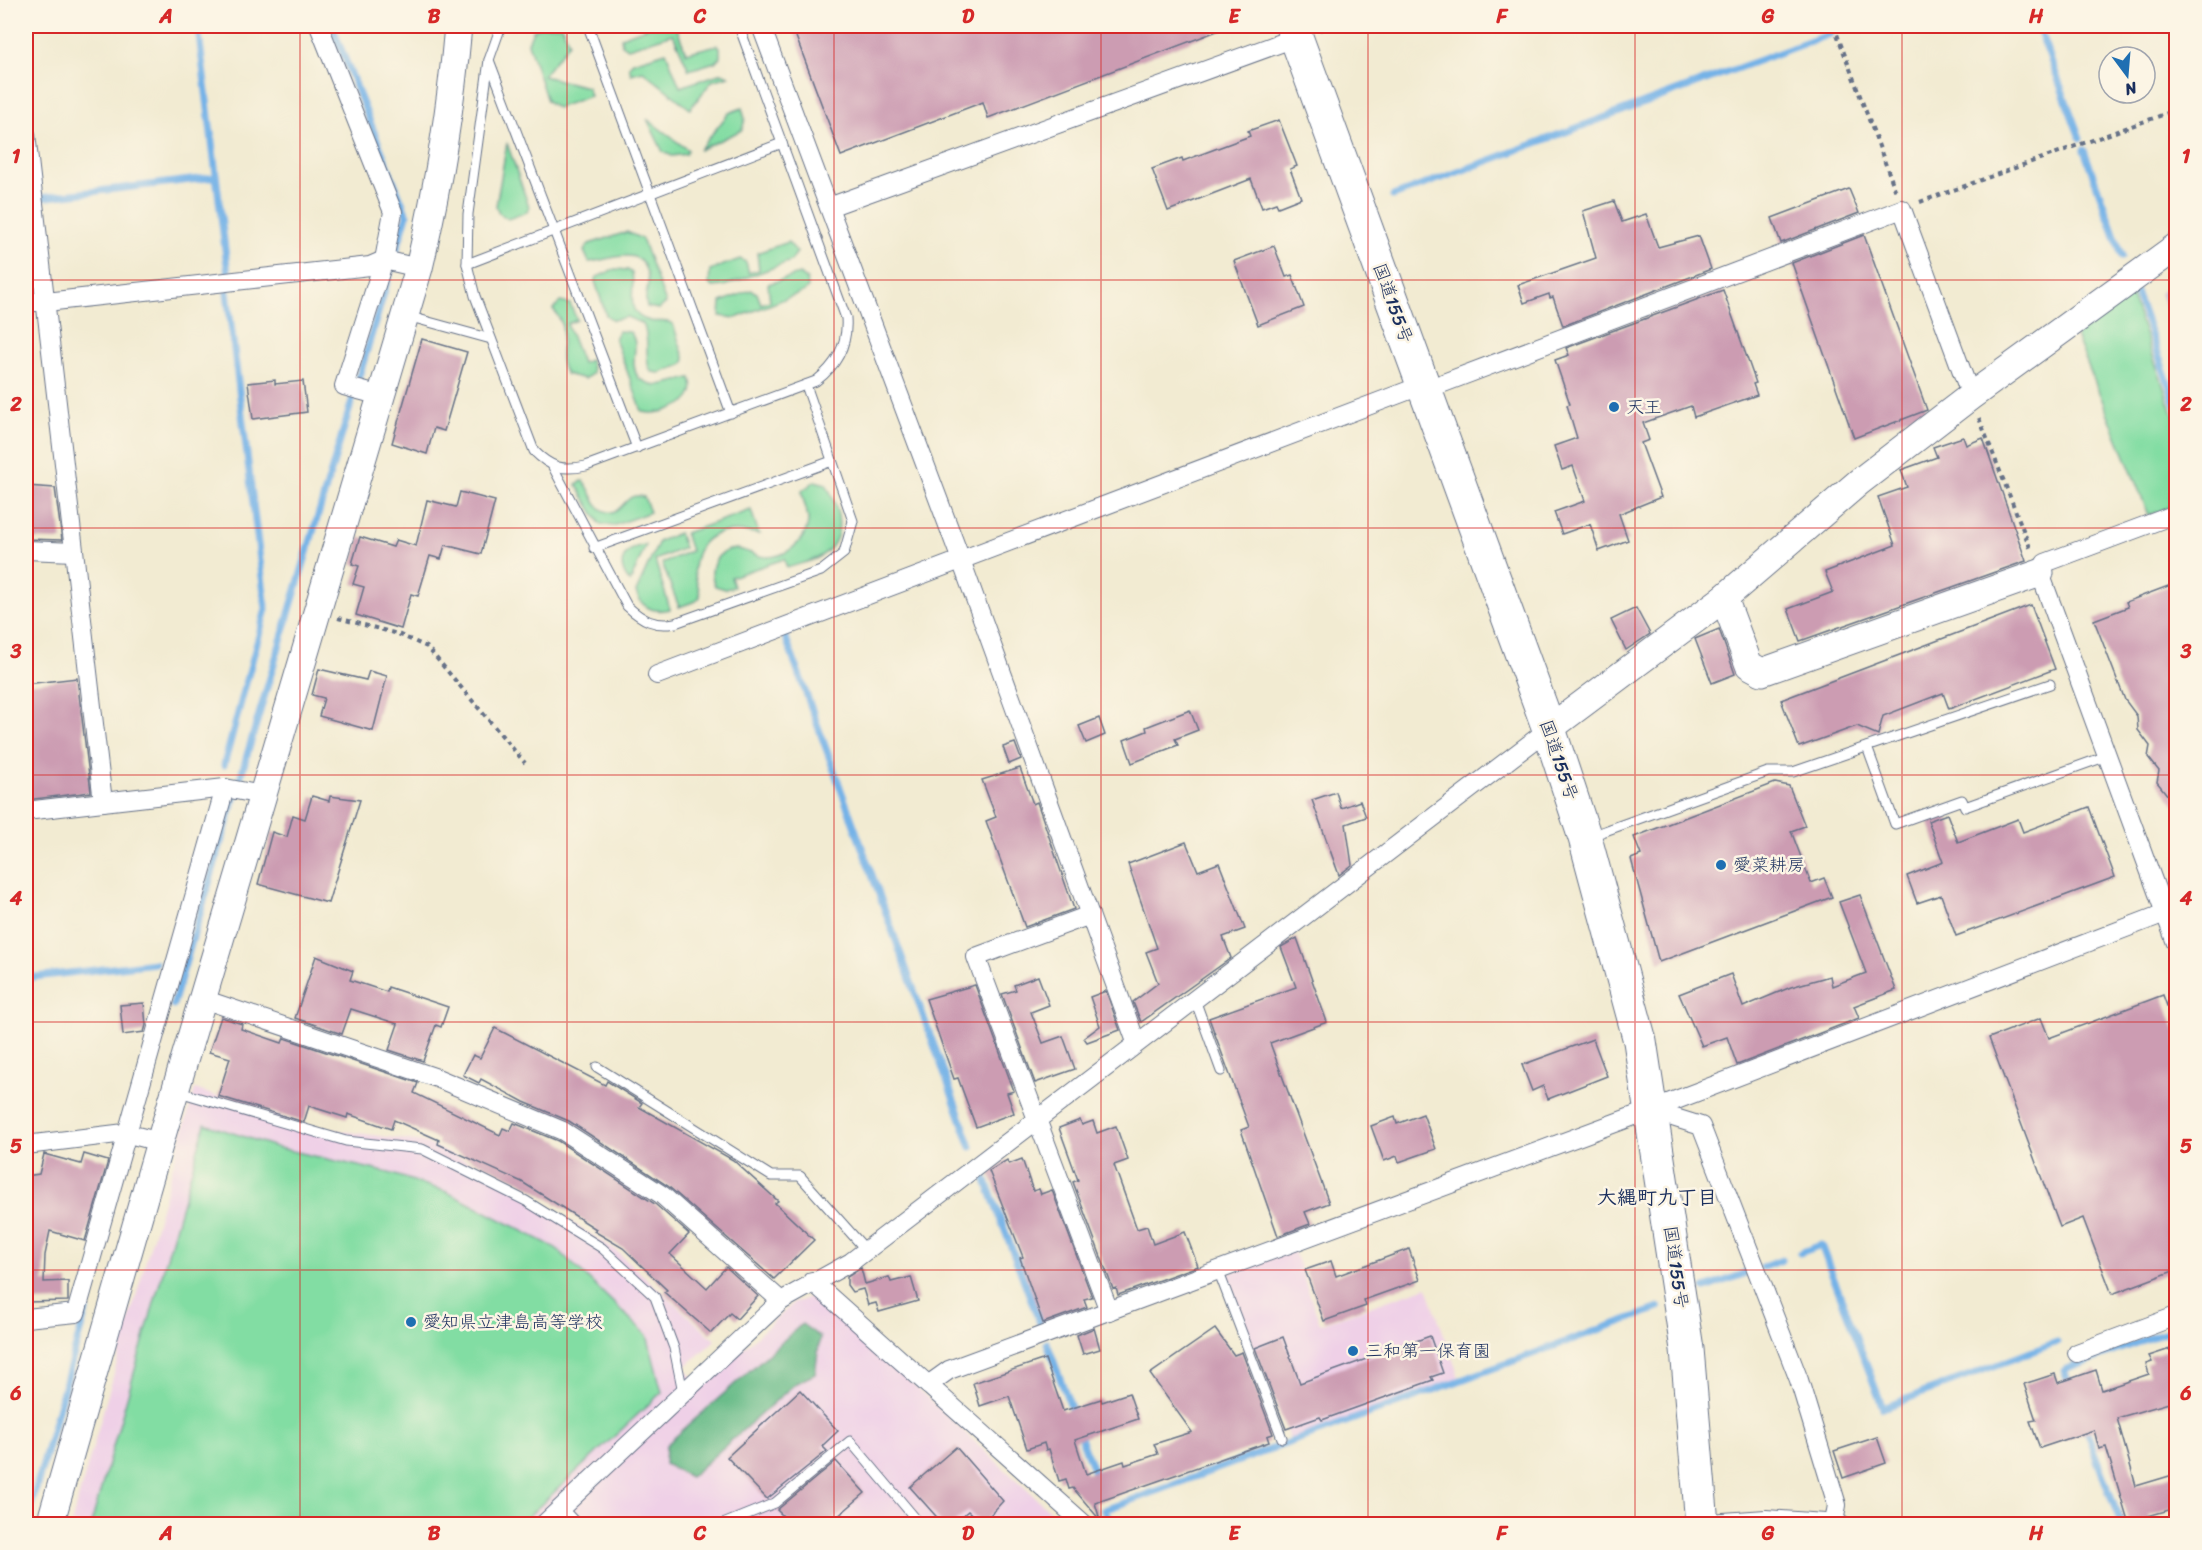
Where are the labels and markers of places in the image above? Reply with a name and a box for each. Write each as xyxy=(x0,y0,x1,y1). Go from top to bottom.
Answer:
place label: 天王 xyxy=(1626,391,1662,423)
marker: 天王 xyxy=(1607,400,1621,414)
place label: 愛菜耕房 xyxy=(1733,849,1805,881)
marker: 愛菜耕房 xyxy=(1714,858,1728,872)
place label: 愛知県立津島高等学校 xyxy=(423,1306,603,1338)
marker: 愛知県立津島高等学校 xyxy=(404,1315,418,1329)
place label: 三和第一保育園 xyxy=(1365,1335,1491,1367)
marker: 三和第一保育園 xyxy=(1346,1344,1360,1358)

